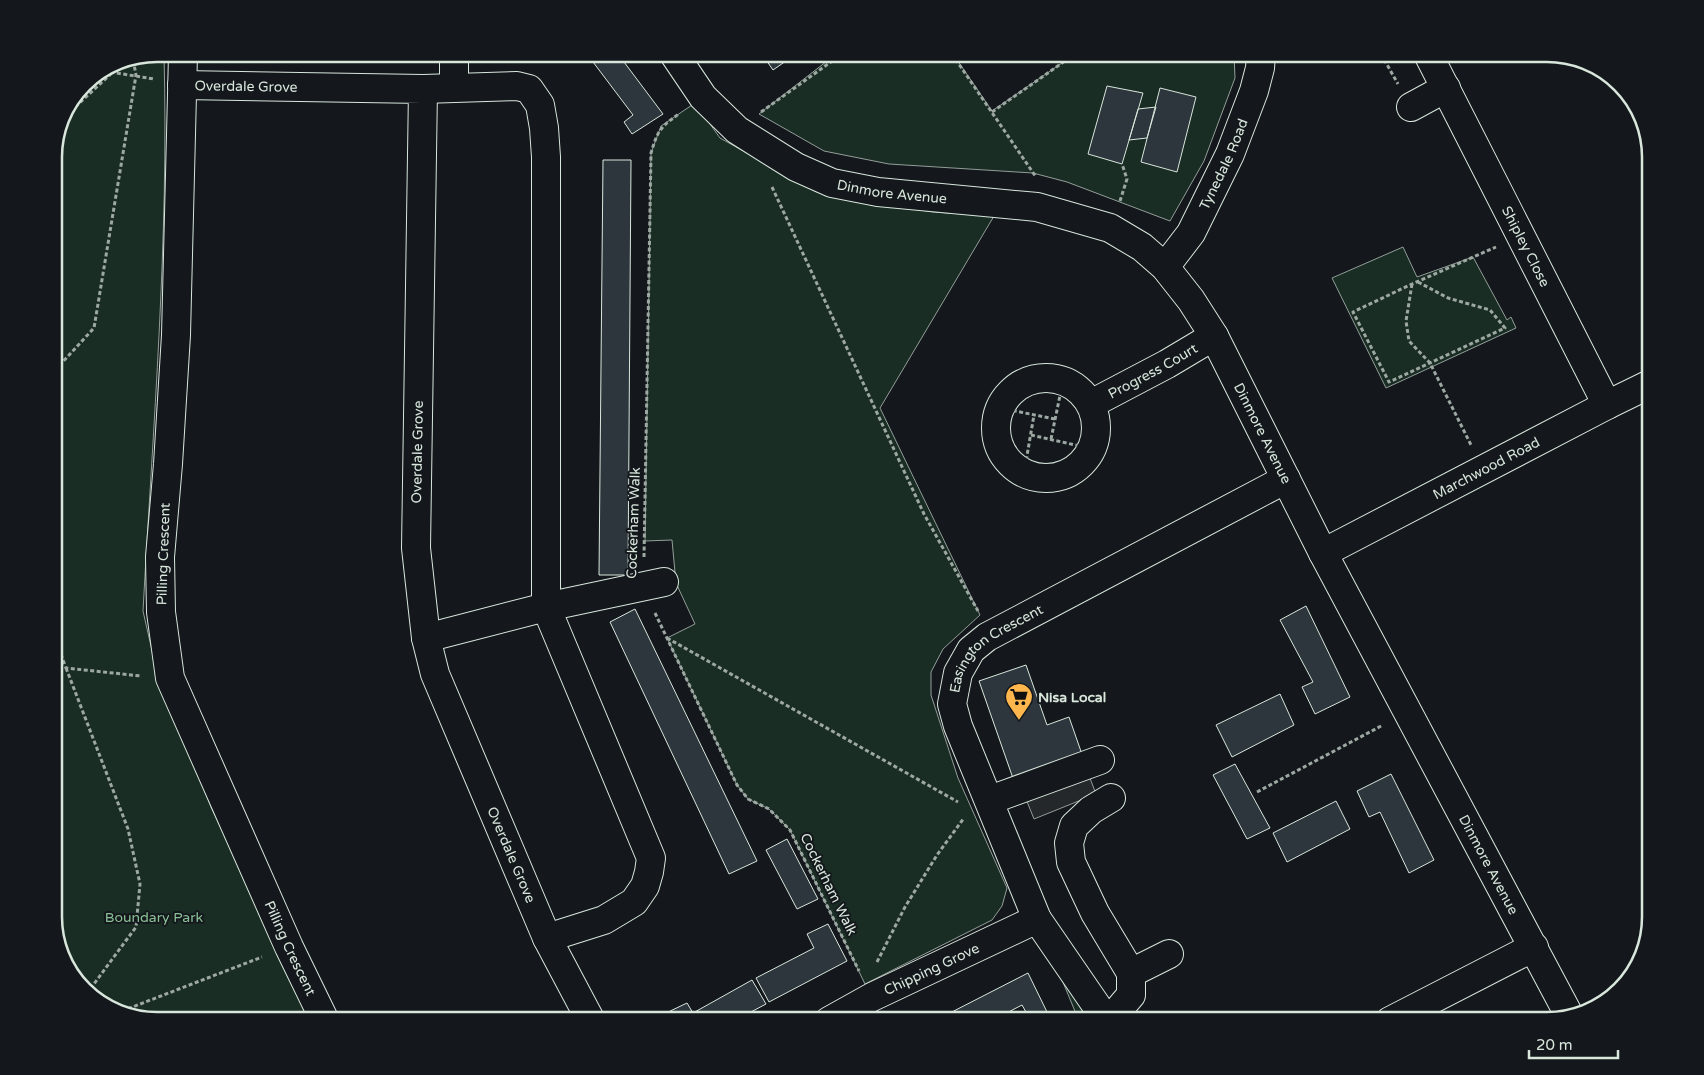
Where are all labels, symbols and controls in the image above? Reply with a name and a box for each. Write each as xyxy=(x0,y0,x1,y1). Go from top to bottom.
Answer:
street label: Overdale Grove xyxy=(194,77,298,96)
street label: Tynedale Road xyxy=(1196,116,1252,213)
street label: Dinmore Avenue xyxy=(836,176,948,207)
street label: Shipley Close xyxy=(1498,203,1553,290)
street label: Progress Court xyxy=(1105,340,1201,402)
street label: Dinmore Avenue xyxy=(1230,380,1295,487)
street label: Overdale Grove xyxy=(408,400,427,504)
street label: Marchwood Road xyxy=(1430,434,1543,503)
street label: Cockerham Walk xyxy=(623,467,644,579)
street label: Pilling Crescent xyxy=(153,502,174,606)
street label: Easington Crescent xyxy=(946,601,1046,694)
supermarket icon: Nisa Local xyxy=(1004,682,1034,721)
place label: Nisa Local xyxy=(1038,689,1106,706)
street label: Overdale Grove xyxy=(483,804,539,906)
street label: Dinmore Avenue xyxy=(1455,812,1522,918)
street label: Cockerham Walk xyxy=(796,830,861,938)
street label: Pilling Crescent xyxy=(261,898,320,999)
park label: Boundary Park xyxy=(105,909,204,926)
street label: Chipping Grove xyxy=(881,940,982,999)
scale bar xyxy=(1529,1028,1618,1060)
text: 20 m xyxy=(1536,1036,1573,1054)

